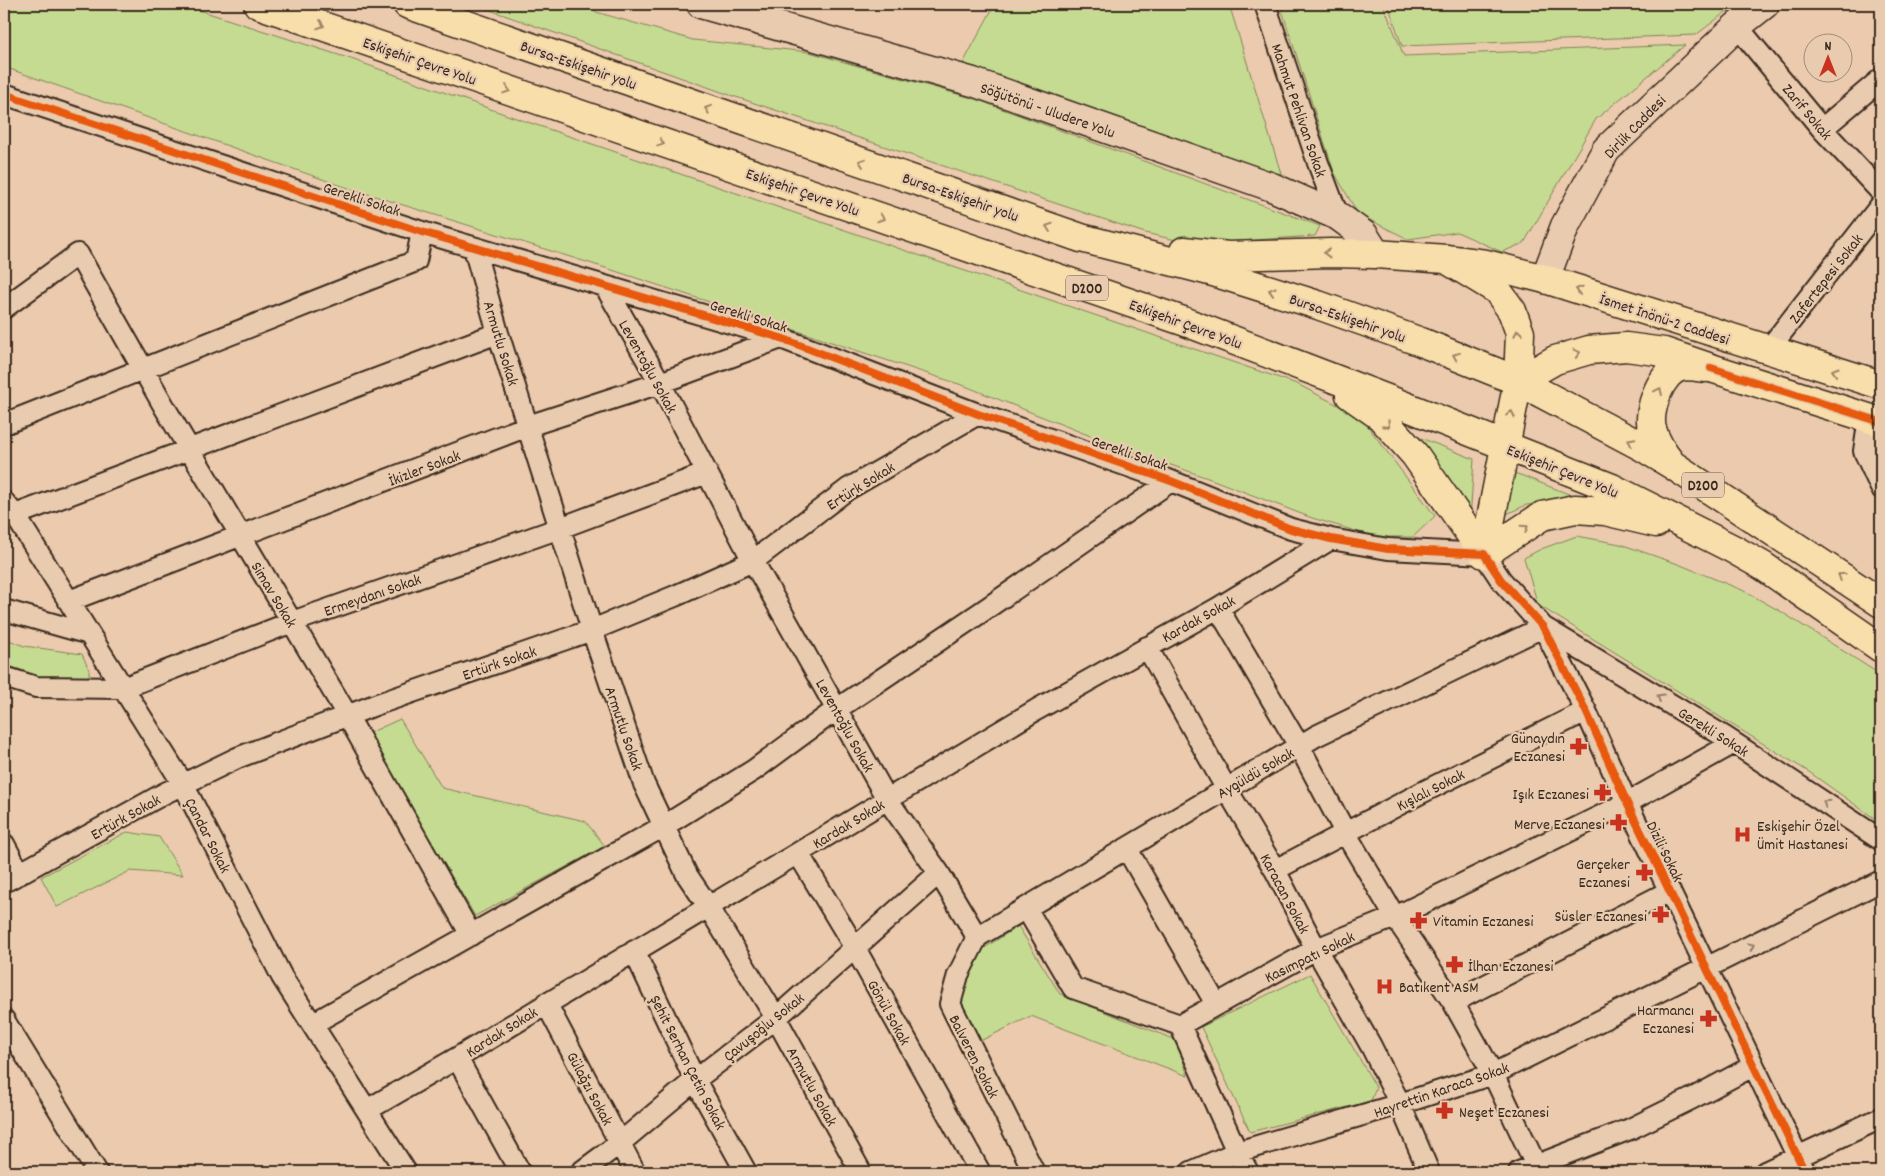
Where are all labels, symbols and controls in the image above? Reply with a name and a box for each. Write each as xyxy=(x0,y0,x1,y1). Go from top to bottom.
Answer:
one-way arrow xyxy=(316,20,325,30)
street label: Eskişehir Çevre Yolu xyxy=(359,32,479,93)
north arrow xyxy=(1802,32,1852,82)
street label: Bursa-Eskişehir yolu xyxy=(517,36,640,97)
text: N xyxy=(1825,37,1832,57)
street label: Mahmut Pehlivan Sokak xyxy=(1264,41,1331,181)
street label: Söğütönü - Uludere Yolu xyxy=(977,77,1118,145)
street label: Zarif Sokak xyxy=(1776,79,1837,146)
one-way arrow xyxy=(503,84,511,94)
street label: Dirlik Caddesi xyxy=(1599,90,1672,165)
one-way arrow xyxy=(705,105,713,115)
one-way arrow xyxy=(657,137,665,147)
one-way arrow xyxy=(858,158,867,168)
street label: Eskişehir Çevre Yolu xyxy=(742,163,862,224)
street label: Bursa-Eskişehir yolu xyxy=(899,168,1022,229)
street label: Gerekli Sokak xyxy=(320,177,403,224)
one-way arrow xyxy=(877,212,885,222)
one-way arrow xyxy=(1045,223,1053,233)
street label: Zafertepesi Sokak xyxy=(1784,230,1869,329)
one-way arrow xyxy=(1323,248,1330,258)
road number: D200 xyxy=(1066,276,1108,300)
one-way arrow xyxy=(1576,286,1584,296)
one-way arrow xyxy=(1268,287,1277,297)
street label: Bursa-Eskişehir yolu xyxy=(1286,289,1409,350)
street label: İsmet İnönü-2 Caddesi xyxy=(1596,289,1732,352)
street label: Eskişehir Çevre Yolu xyxy=(1125,294,1245,356)
street label: Gerekli Sokak xyxy=(707,295,790,340)
street label: Armutlu Sokak xyxy=(476,298,523,389)
street label: Leventoğlu Sokak xyxy=(612,316,682,418)
one-way arrow xyxy=(1514,328,1524,337)
one-way arrow xyxy=(1572,349,1581,359)
one-way arrow xyxy=(1452,352,1461,363)
one-way arrow xyxy=(1831,366,1839,376)
one-way arrow xyxy=(1653,387,1663,396)
one-way arrow xyxy=(1505,409,1516,418)
one-way arrow xyxy=(1381,419,1390,428)
street label: Gerekli Sokak xyxy=(1088,430,1171,478)
one-way arrow xyxy=(1627,437,1636,447)
street label: Eskişehir Çevre Yolu xyxy=(1503,439,1622,505)
street label: İkizler Sokak xyxy=(386,445,464,494)
street label: Ertürk Sokak xyxy=(823,457,900,517)
road number: D200 xyxy=(1682,472,1724,498)
one-way arrow xyxy=(1519,525,1528,534)
street label: Simav Sokak xyxy=(244,558,302,633)
street label: Ermeydanı Sokak xyxy=(321,569,425,624)
one-way arrow xyxy=(1837,573,1847,582)
street label: Kardak Sokak xyxy=(1158,591,1240,650)
street label: Ertürk Sokak xyxy=(460,641,540,688)
street label: Leventoğlu Sokak xyxy=(809,675,879,777)
street label: Armutlu Sokak xyxy=(597,684,648,774)
one-way arrow xyxy=(1656,694,1665,704)
street label: Gerekli Sokak xyxy=(1673,702,1753,764)
place label: Günaydın Eczanesi xyxy=(1511,728,1565,769)
pharmacy icon: Günaydın Eczanesi xyxy=(1569,736,1589,756)
street label: Aygüldü Sokak xyxy=(1213,743,1299,806)
street label: Kışlalı Sokak xyxy=(1393,764,1469,818)
pharmacy icon: Işık Eczanesi xyxy=(1593,783,1613,803)
place label: Işık Eczanesi xyxy=(1513,784,1589,807)
street label: Ertürk Sokak xyxy=(87,789,165,847)
street label: Kardak Sokak xyxy=(809,794,890,856)
street label: Çandar Sokak xyxy=(178,795,236,878)
one-way arrow xyxy=(1823,800,1832,809)
pharmacy icon: Merve Eczanesi xyxy=(1609,813,1629,833)
place label: Merve Eczanesi xyxy=(1514,814,1605,837)
place label: Eskişehir Özel Ümit Hastanesi xyxy=(1757,816,1848,857)
street label: Dizili Sokak xyxy=(1639,818,1688,887)
hospital icon: Eskişehir Özel Ümit Hastanesi xyxy=(1733,824,1753,844)
street label: Karacan Sokak xyxy=(1253,850,1315,938)
place label: Gerçeker Eczanesi xyxy=(1576,854,1630,895)
pharmacy icon: Gerçeker Eczanesi xyxy=(1634,862,1654,882)
pharmacy icon: Süsler Eczanesi xyxy=(1651,905,1671,925)
place label: Süsler Eczanesi xyxy=(1554,906,1647,929)
pharmacy icon: Vitamin Eczanesi xyxy=(1409,910,1429,930)
place label: Vitamin Eczanesi xyxy=(1433,911,1533,934)
street label: Kasımpatı Sokak xyxy=(1261,926,1359,990)
one-way arrow xyxy=(1746,942,1755,952)
pharmacy icon: İlhan Eczanesi xyxy=(1444,955,1464,975)
place label: İlhan Eczanesi xyxy=(1468,956,1554,979)
street label: Gönül Sokak xyxy=(860,976,915,1050)
hospital icon: Batıkent ASM xyxy=(1375,976,1395,996)
place label: Batıkent ASM xyxy=(1399,977,1479,1000)
street label: Çavuşoğlu Sokak xyxy=(719,988,810,1068)
street label: Şehit Serhan Çetin Sokak xyxy=(643,992,731,1135)
place label: Harmancı Eczanesi xyxy=(1637,1000,1694,1041)
street label: Kardak Sokak xyxy=(462,1002,543,1064)
pharmacy icon: Harmancı Eczanesi xyxy=(1698,1008,1718,1028)
street label: Balveren Sokak xyxy=(942,1011,1004,1103)
street label: Armutlu Sokak xyxy=(780,1043,842,1131)
street label: Gülağzı Sokak xyxy=(560,1048,618,1130)
street label: Hayrettin Karaca Sokak xyxy=(1371,1057,1513,1125)
pharmacy icon: Neşet Eczanesi xyxy=(1435,1101,1455,1121)
place label: Neşet Eczanesi xyxy=(1459,1102,1549,1125)

